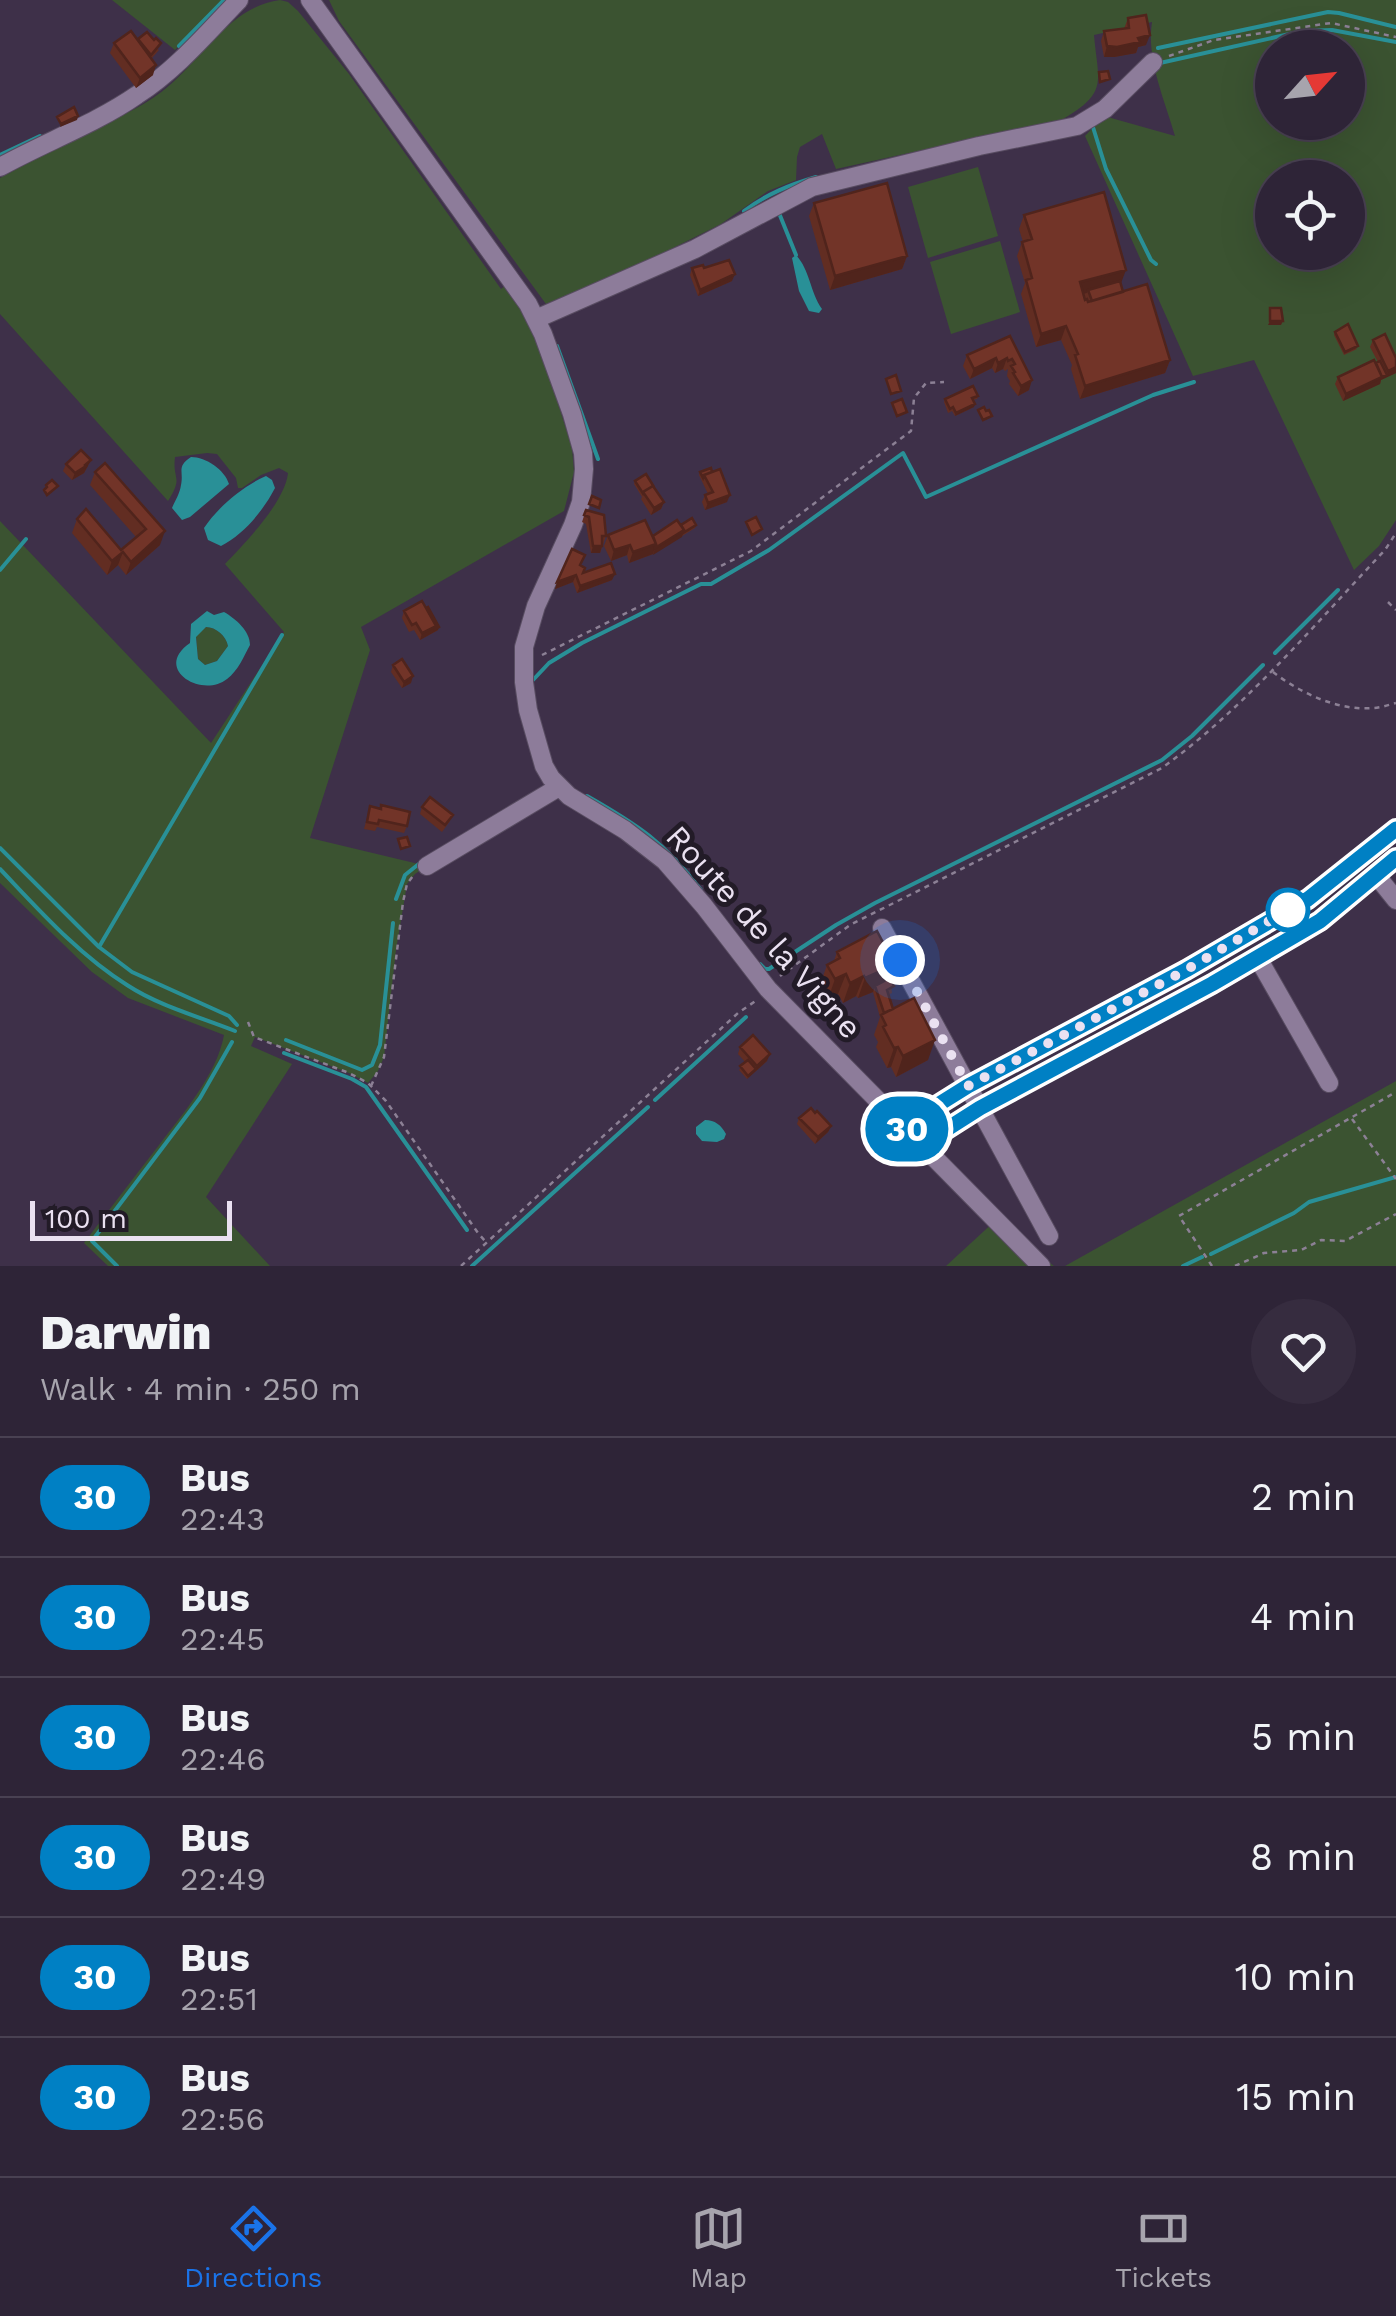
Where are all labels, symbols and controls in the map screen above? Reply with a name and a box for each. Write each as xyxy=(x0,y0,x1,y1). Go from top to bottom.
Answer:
north arrow xyxy=(1255,30,1365,140)
map controls xyxy=(1255,30,1365,270)
button: locate xyxy=(1255,160,1365,270)
street label: Route de la Vigne xyxy=(658,818,870,1046)
unlabelled marker xyxy=(1267,889,1309,931)
your location xyxy=(875,935,925,985)
line badge: 30 xyxy=(862,1096,952,1162)
text: 30 xyxy=(885,1108,929,1150)
scale bar xyxy=(30,1196,232,1240)
text: 100 m xyxy=(45,1202,127,1235)
button: heart xyxy=(1251,1299,1356,1404)
text: Darwin xyxy=(40,1304,211,1361)
text: Walk · 4 min · 250 m xyxy=(40,1370,361,1408)
text: Bus xyxy=(180,1456,250,1500)
text: 2 min xyxy=(1251,1475,1356,1519)
text: 30 xyxy=(73,1476,117,1518)
text: 22:43 xyxy=(180,1500,265,1538)
text: Bus xyxy=(180,1576,250,1620)
text: 4 min xyxy=(1250,1595,1356,1639)
text: 30 xyxy=(73,1596,117,1638)
text: 22:45 xyxy=(180,1620,265,1658)
text: Bus xyxy=(180,1696,250,1740)
text: 5 min xyxy=(1251,1715,1356,1759)
text: 30 xyxy=(73,1716,117,1758)
text: 22:46 xyxy=(180,1740,266,1778)
text: Bus xyxy=(180,1816,250,1860)
text: 8 min xyxy=(1250,1835,1356,1879)
text: 30 xyxy=(73,1836,117,1878)
text: 22:49 xyxy=(180,1860,266,1898)
text: Bus xyxy=(180,1936,250,1980)
text: 10 min xyxy=(1235,1955,1356,1999)
text: 30 xyxy=(73,1956,117,1998)
text: 22:51 xyxy=(180,1980,258,2018)
text: Bus xyxy=(180,2056,250,2100)
text: 15 min xyxy=(1236,2075,1356,2119)
text: 30 xyxy=(73,2076,117,2118)
text: 22:56 xyxy=(180,2100,265,2138)
tab: Directions xyxy=(184,2201,322,2294)
tab: Map xyxy=(690,2201,747,2294)
tab: Tickets xyxy=(1115,2201,1212,2294)

